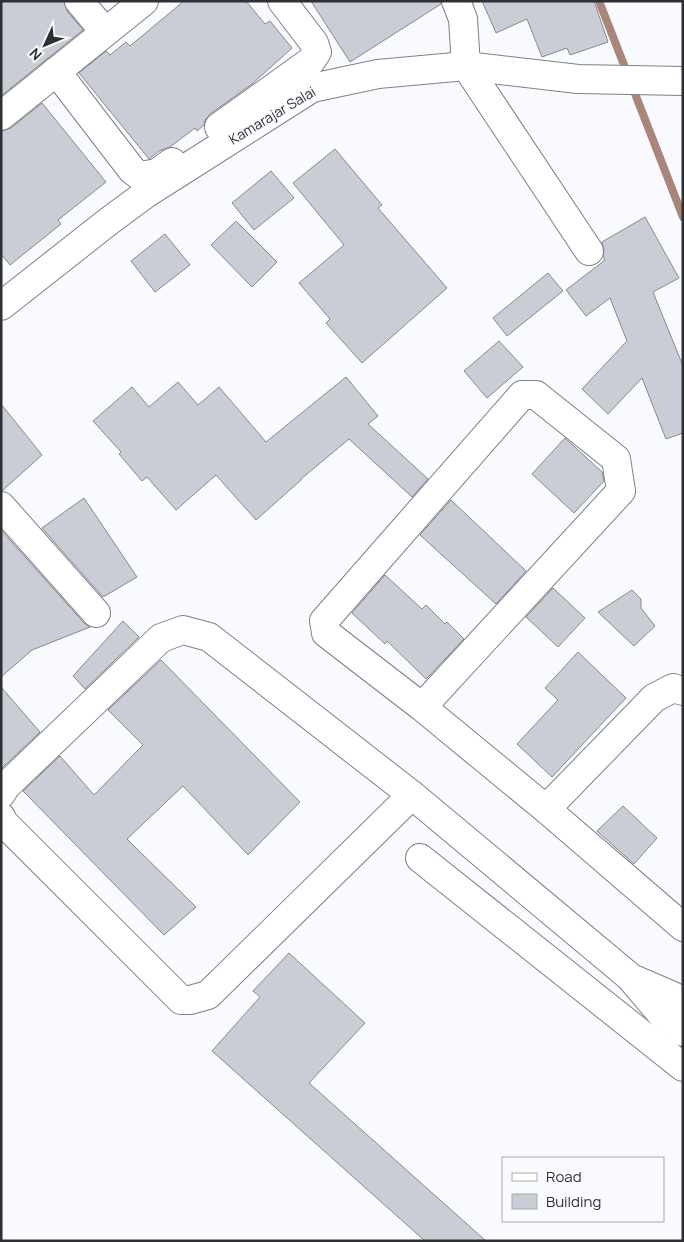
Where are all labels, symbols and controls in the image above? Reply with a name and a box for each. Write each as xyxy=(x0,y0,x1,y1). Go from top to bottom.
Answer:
north arrow xyxy=(20,20,70,70)
text: N xyxy=(25,44,46,65)
street label: Kamarajar Salai xyxy=(225,82,319,148)
legend xyxy=(502,1157,664,1222)
text: Road xyxy=(546,1166,582,1187)
text: Building xyxy=(546,1191,601,1212)

